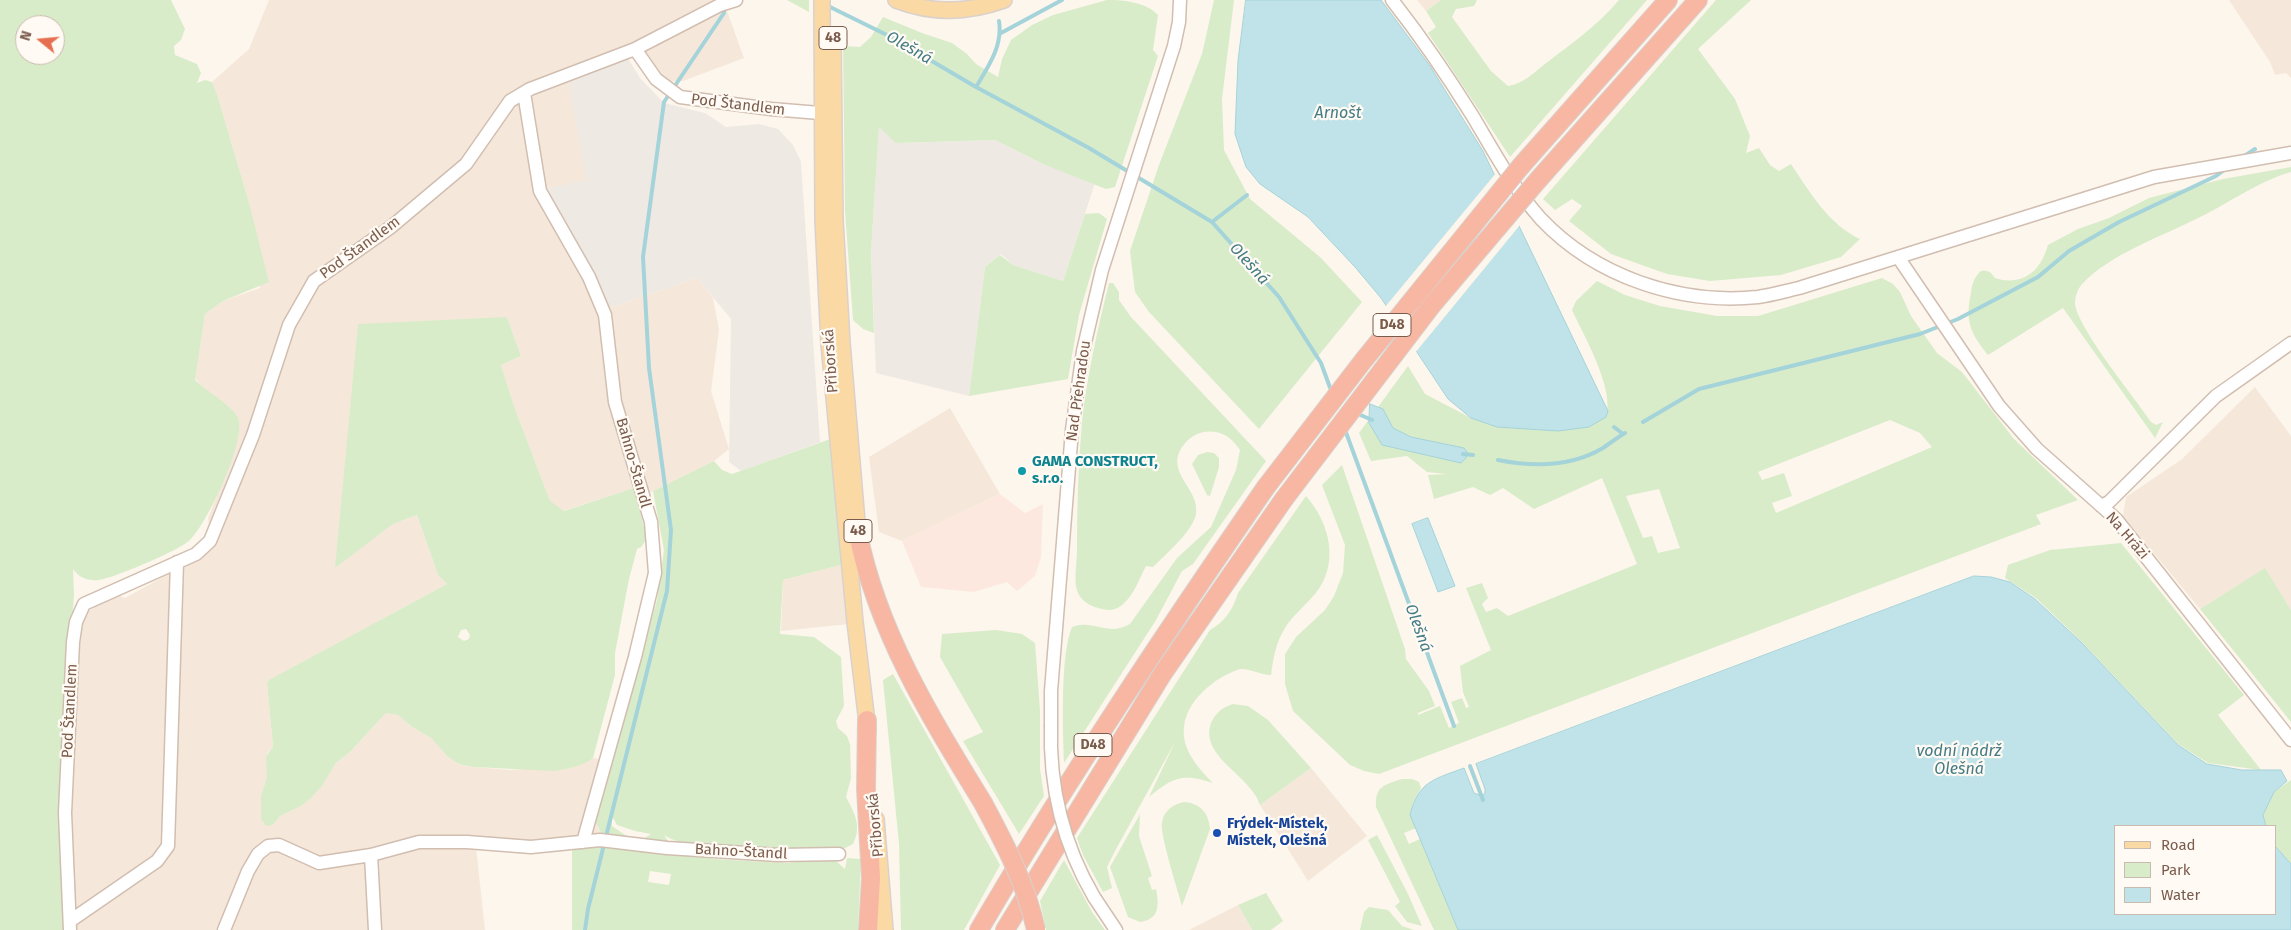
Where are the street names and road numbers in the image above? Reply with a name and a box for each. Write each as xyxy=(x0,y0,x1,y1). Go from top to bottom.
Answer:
road number: 48 xyxy=(819,26,847,49)
street label: Pod Štandlem xyxy=(690,90,786,120)
street label: Pod Štandlem xyxy=(316,213,404,283)
road number: D48 xyxy=(1373,314,1411,336)
street label: Příborská xyxy=(820,328,842,394)
street label: Nad Přehradou xyxy=(1063,339,1095,443)
street label: Bahno-Štandl xyxy=(612,416,654,510)
street label: Na Hrázi xyxy=(2102,509,2152,563)
road number: 48 xyxy=(844,520,872,542)
street label: Pod Štandlem xyxy=(59,663,81,759)
road number: D48 xyxy=(1074,734,1112,756)
street label: Příborská xyxy=(864,792,888,858)
street label: Bahno-Štandl xyxy=(694,841,788,863)

